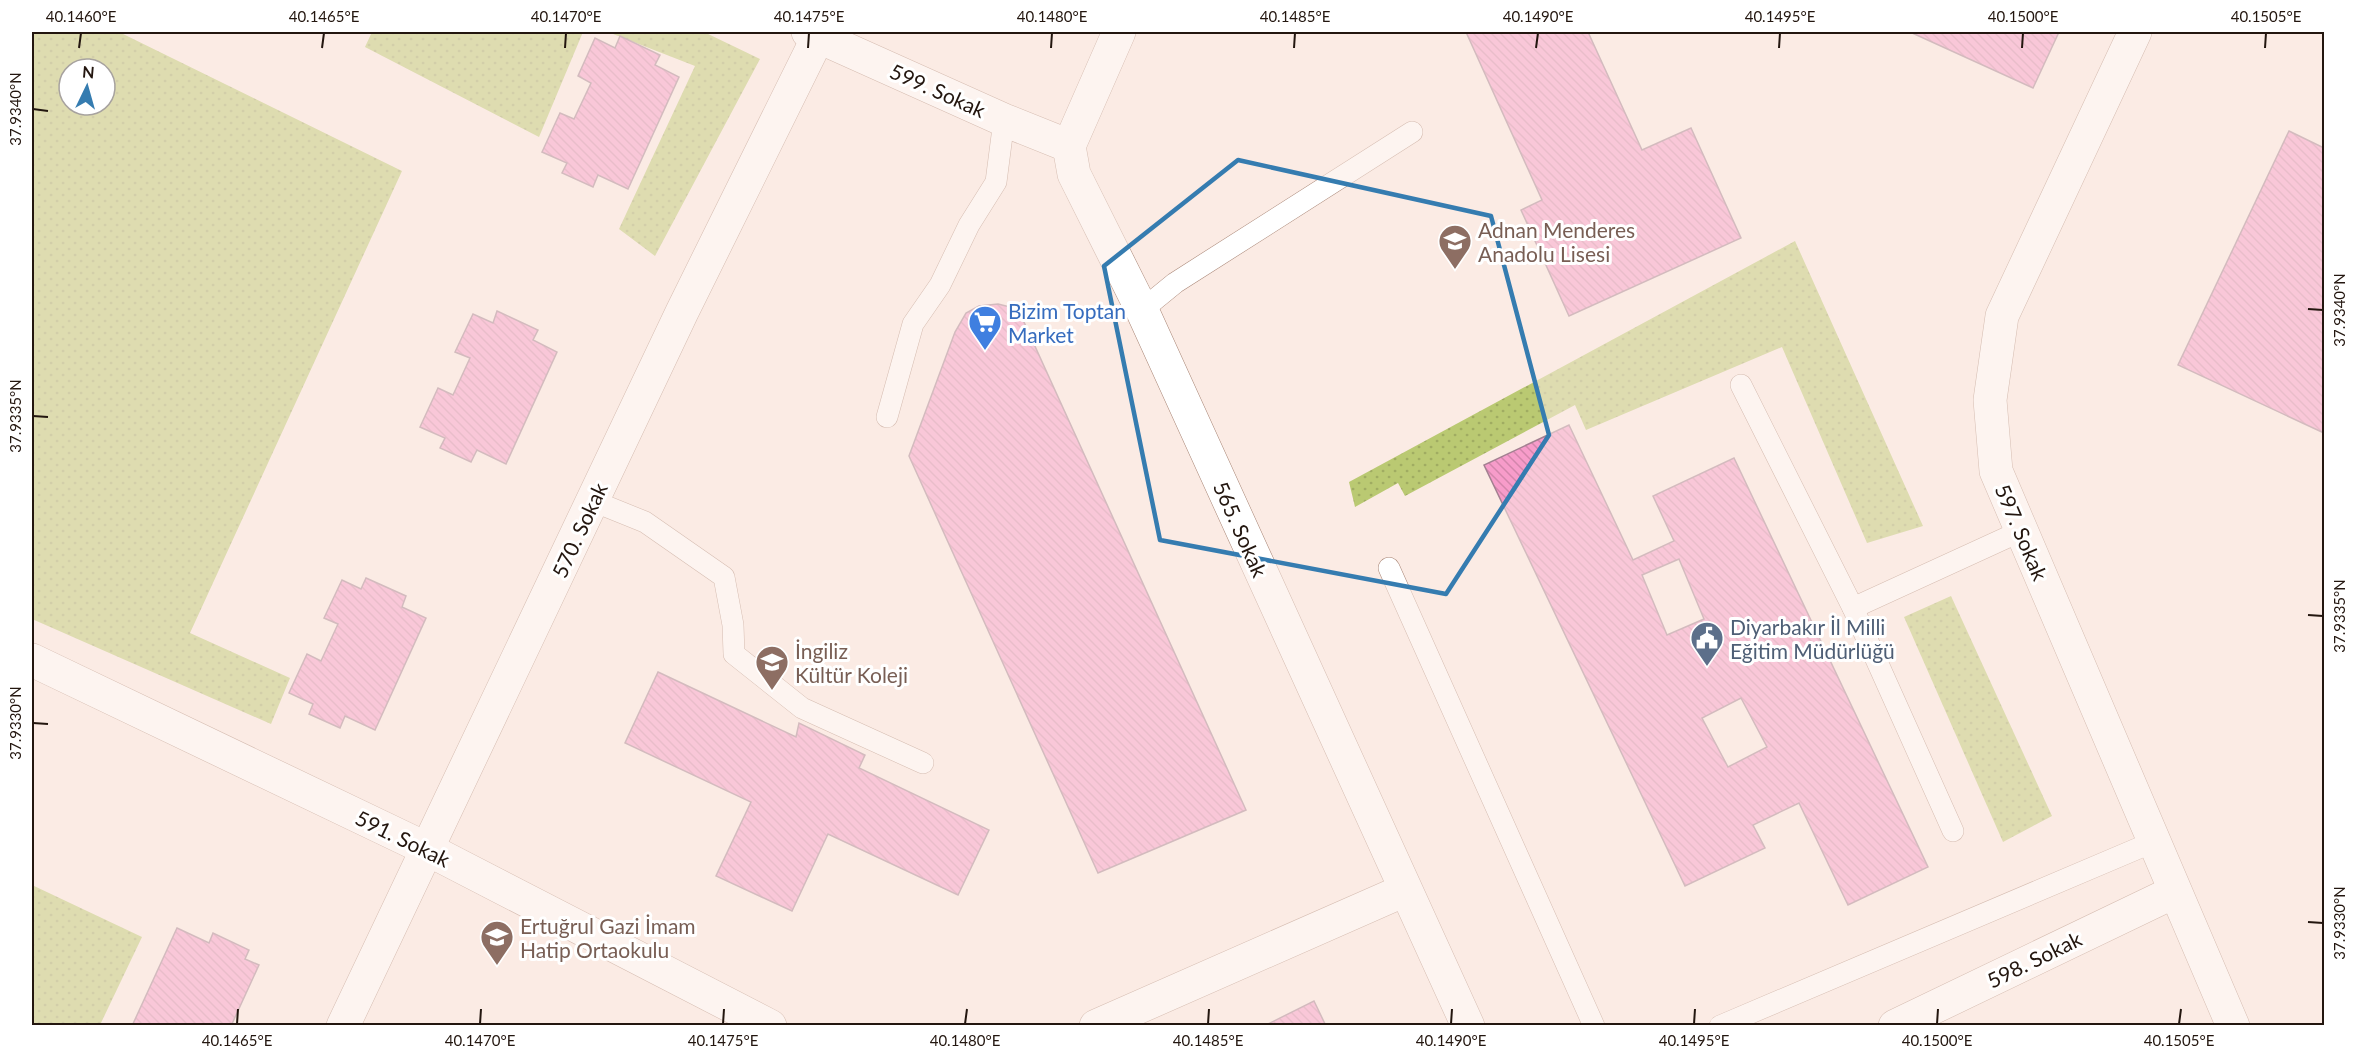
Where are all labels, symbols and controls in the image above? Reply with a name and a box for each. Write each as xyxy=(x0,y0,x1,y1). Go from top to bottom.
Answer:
text: 40.1460°E xyxy=(46,7,116,25)
text: 40.1465°E xyxy=(289,7,359,25)
text: 40.1470°E xyxy=(531,7,601,25)
text: 40.1475°E xyxy=(774,7,844,25)
text: 40.1480°E xyxy=(1017,7,1087,25)
text: 40.1485°E xyxy=(1260,7,1330,25)
text: 40.1490°E xyxy=(1503,7,1573,25)
text: 40.1495°E xyxy=(1745,7,1815,25)
text: 40.1500°E xyxy=(1988,7,2058,25)
text: 40.1505°E xyxy=(2231,7,2301,25)
north arrow xyxy=(57,57,117,117)
street label: 599. Sokak xyxy=(886,58,990,122)
text: N xyxy=(81,62,95,82)
text: 37.9340°N xyxy=(6,72,24,146)
place label: Adnan Menderes Anadolu Lisesi xyxy=(1478,217,1635,266)
school or university icon: Adnan Menderes Anadolu Lisesi xyxy=(1437,223,1473,270)
text: 37.9340°N xyxy=(2330,273,2348,347)
place label: Bizim Toptan Market xyxy=(1008,298,1126,347)
supermarket icon: Bizim Toptan Market xyxy=(967,304,1003,351)
text: 37.9335°N xyxy=(6,379,24,453)
street label: 565. Sokak xyxy=(1209,477,1273,581)
street label: 570. Sokak xyxy=(546,478,612,581)
street label: 597. Sokak xyxy=(1991,480,2054,584)
text: 37.9335°N xyxy=(2330,579,2348,653)
place label: Diyarbakır İl Milli Eğitim Müdürlüğü xyxy=(1730,614,1895,663)
public building icon: Diyarbakır İl Milli Eğitim Müdürlüğü xyxy=(1689,620,1725,667)
place label: İngiliz Kültür Koleji xyxy=(795,638,908,687)
school or university icon: İngiliz Kültür Koleji xyxy=(754,644,790,691)
text: 37.9330°N xyxy=(6,686,24,760)
street label: 591. Sokak xyxy=(352,804,455,872)
text: 37.9330°N xyxy=(2330,886,2348,960)
place label: Ertuğrul Gazi İmam Hatip Ortaokulu xyxy=(520,913,696,962)
school or university icon: Ertuğrul Gazi İmam Hatip Ortaokulu xyxy=(479,919,515,966)
street label: 598. Sokak xyxy=(1983,925,2086,993)
text: 40.1465°E xyxy=(202,1031,272,1049)
text: 40.1470°E xyxy=(445,1031,515,1049)
text: 40.1475°E xyxy=(688,1031,758,1049)
text: 40.1480°E xyxy=(930,1031,1000,1049)
text: 40.1485°E xyxy=(1173,1031,1243,1049)
text: 40.1490°E xyxy=(1416,1031,1486,1049)
text: 40.1495°E xyxy=(1659,1031,1729,1049)
text: 40.1500°E xyxy=(1902,1031,1972,1049)
text: 40.1505°E xyxy=(2144,1031,2214,1049)

